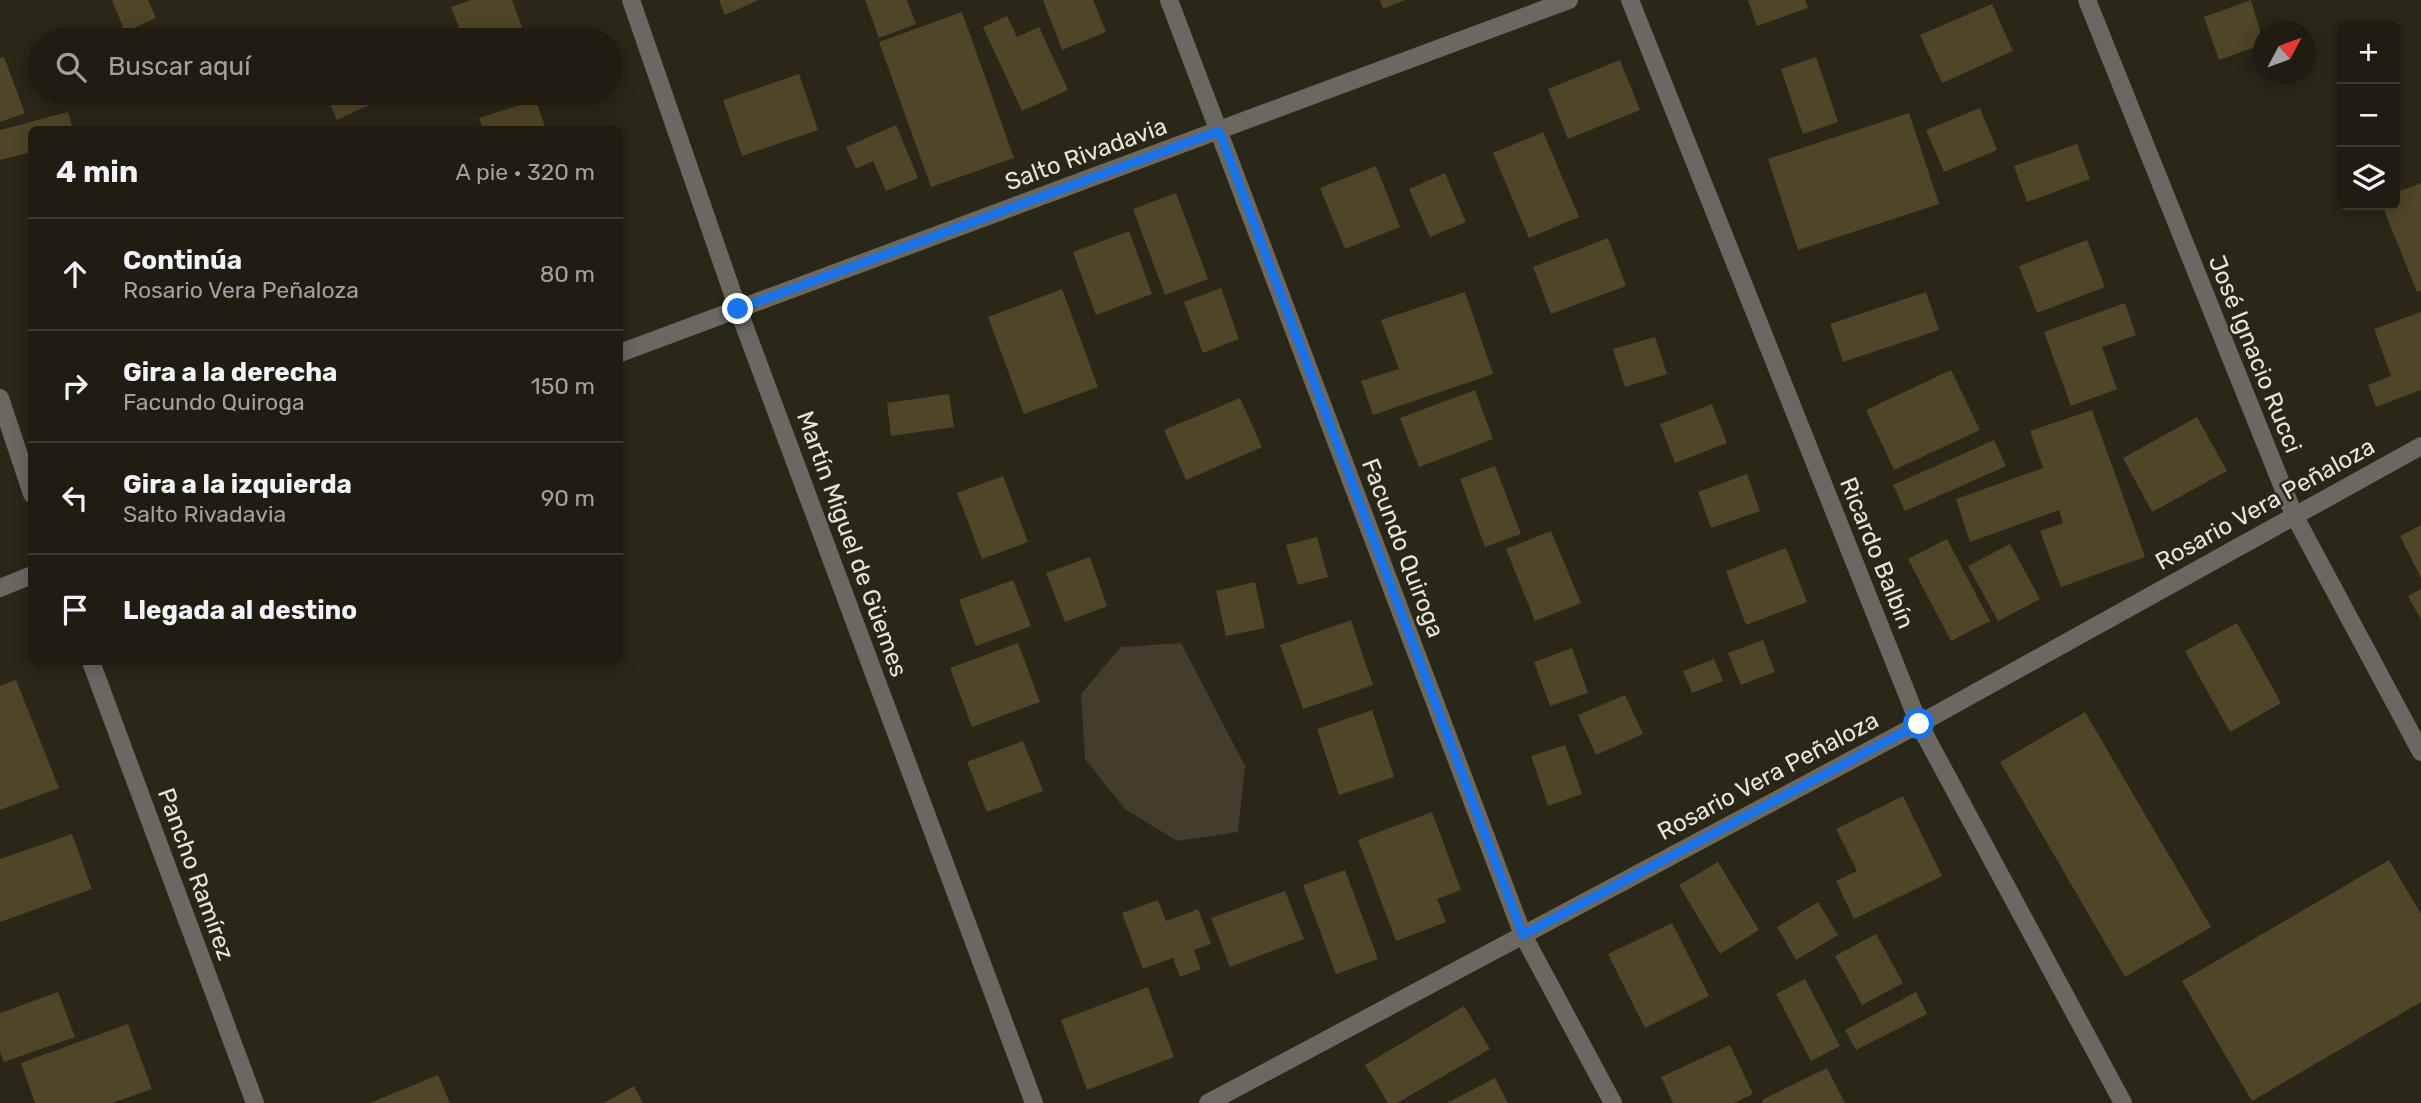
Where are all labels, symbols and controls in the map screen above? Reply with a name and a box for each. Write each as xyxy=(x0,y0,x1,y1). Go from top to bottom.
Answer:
north arrow xyxy=(2253,21,2316,84)
map controls xyxy=(2337,21,2400,210)
button: + xyxy=(2337,21,2400,84)
search box xyxy=(28,28,623,105)
icon: search xyxy=(52,48,90,86)
text: Buscar aquí xyxy=(108,51,250,82)
button: − xyxy=(2337,84,2400,147)
street label: Salto Rivadavia xyxy=(1001,112,1171,196)
button: layers xyxy=(2337,147,2400,210)
text: 4 min xyxy=(56,154,138,190)
text: A pie · 320 m xyxy=(456,158,595,186)
text: Continúa xyxy=(123,245,242,276)
street label: José Ignacio Rucci xyxy=(2203,251,2307,457)
icon: ahead xyxy=(56,255,94,293)
text: 80 m xyxy=(540,260,595,288)
text: Rosario Vera Peñaloza xyxy=(123,276,359,304)
route end xyxy=(722,293,753,324)
text: Gira a la derecha xyxy=(123,357,337,388)
icon: right xyxy=(56,367,94,405)
text: 150 m xyxy=(531,372,595,400)
text: Facundo Quiroga xyxy=(123,388,305,416)
street label: Martín Miguel de Güemes xyxy=(791,407,913,681)
street label: Rosario Vera Peñaloza xyxy=(2151,432,2379,576)
street label: Facundo Quiroga xyxy=(1356,455,1450,641)
text: Gira a la izquierda xyxy=(123,469,352,500)
street label: Ricardo Balbín xyxy=(1834,473,1920,633)
icon: left xyxy=(56,479,94,517)
text: 90 m xyxy=(541,484,595,512)
text: Salto Rivadavia xyxy=(123,500,286,528)
icon: arrive xyxy=(56,591,94,629)
text: Llegada al destino xyxy=(123,595,357,626)
street label: Rosario Vera Peñaloza xyxy=(1653,706,1883,846)
route start xyxy=(1903,708,1934,739)
street label: Pancho Ramírez xyxy=(152,784,240,964)

